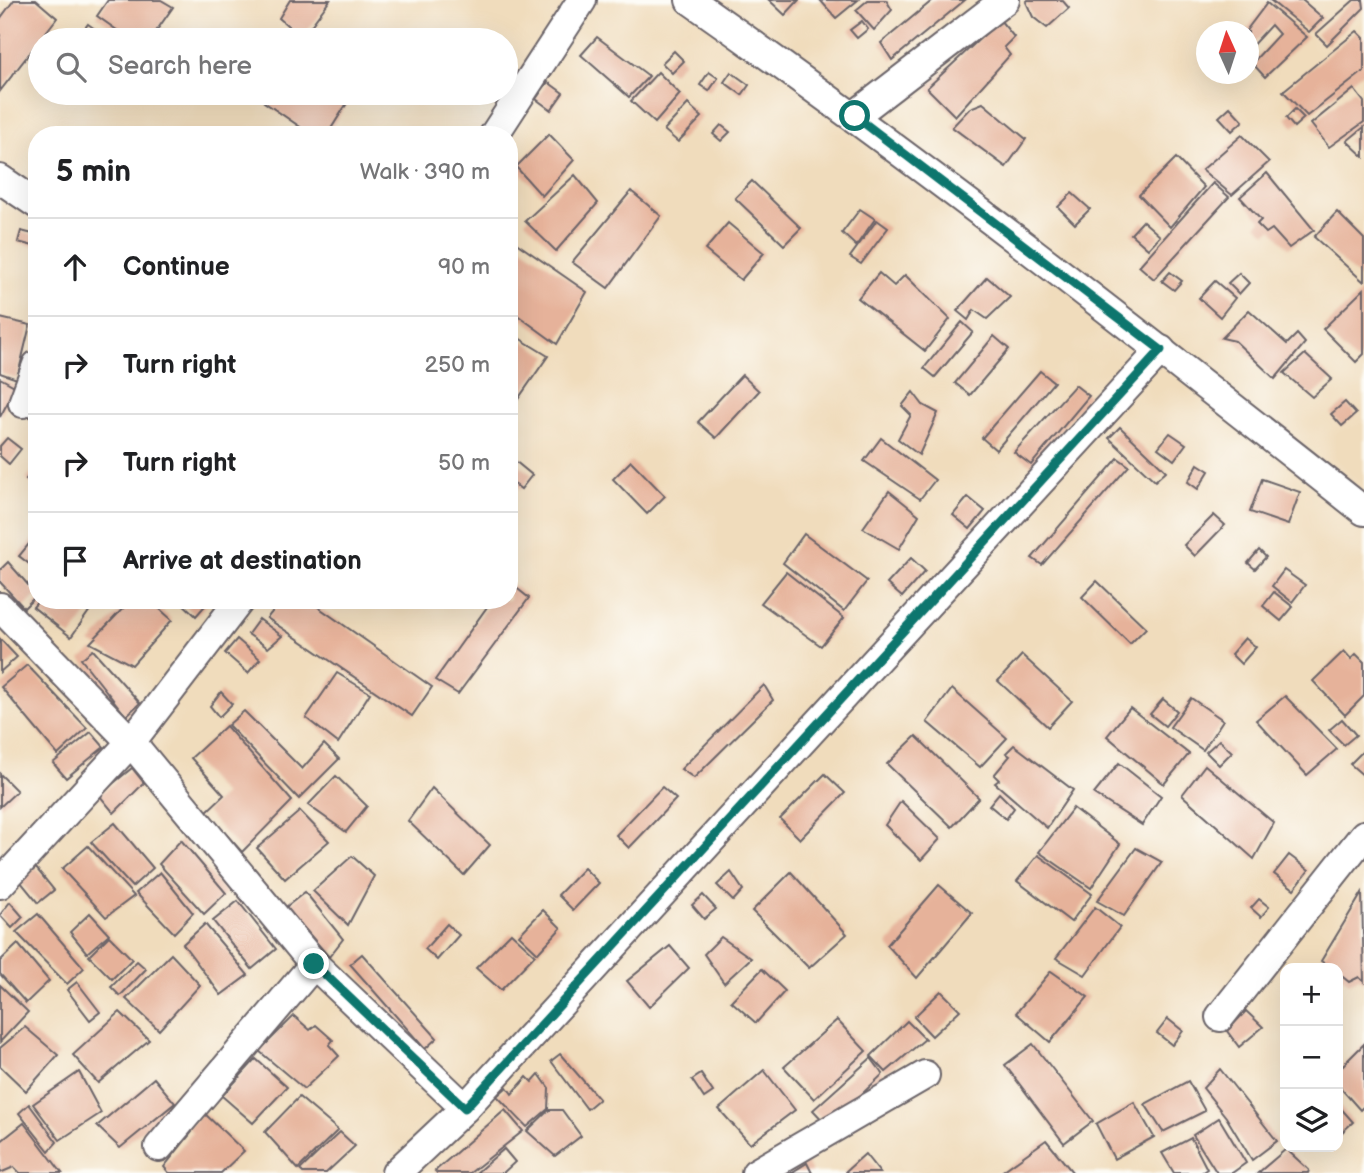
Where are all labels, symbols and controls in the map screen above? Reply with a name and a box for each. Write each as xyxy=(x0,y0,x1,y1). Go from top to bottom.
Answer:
north arrow xyxy=(1196,21,1259,84)
search box xyxy=(28,28,518,105)
icon: search xyxy=(52,48,90,86)
text: Search here xyxy=(108,51,252,82)
route start xyxy=(839,100,870,131)
text: 5 min xyxy=(56,154,131,190)
text: Walk · 390 m xyxy=(360,158,490,186)
icon: ahead xyxy=(56,248,94,286)
text: Continue xyxy=(123,252,230,283)
text: 90 m xyxy=(438,253,490,281)
icon: right xyxy=(56,346,94,384)
text: Turn right xyxy=(123,350,236,381)
text: 250 m xyxy=(424,351,490,379)
icon: right xyxy=(56,444,94,482)
text: Turn right xyxy=(123,448,236,479)
text: 50 m xyxy=(438,449,490,477)
icon: arrive xyxy=(56,542,94,580)
text: Arrive at destination xyxy=(123,546,362,577)
route end xyxy=(298,948,329,979)
map controls xyxy=(1280,963,1343,1152)
button: + xyxy=(1280,963,1343,1026)
button: − xyxy=(1280,1026,1343,1089)
button: layers xyxy=(1280,1089,1343,1152)

